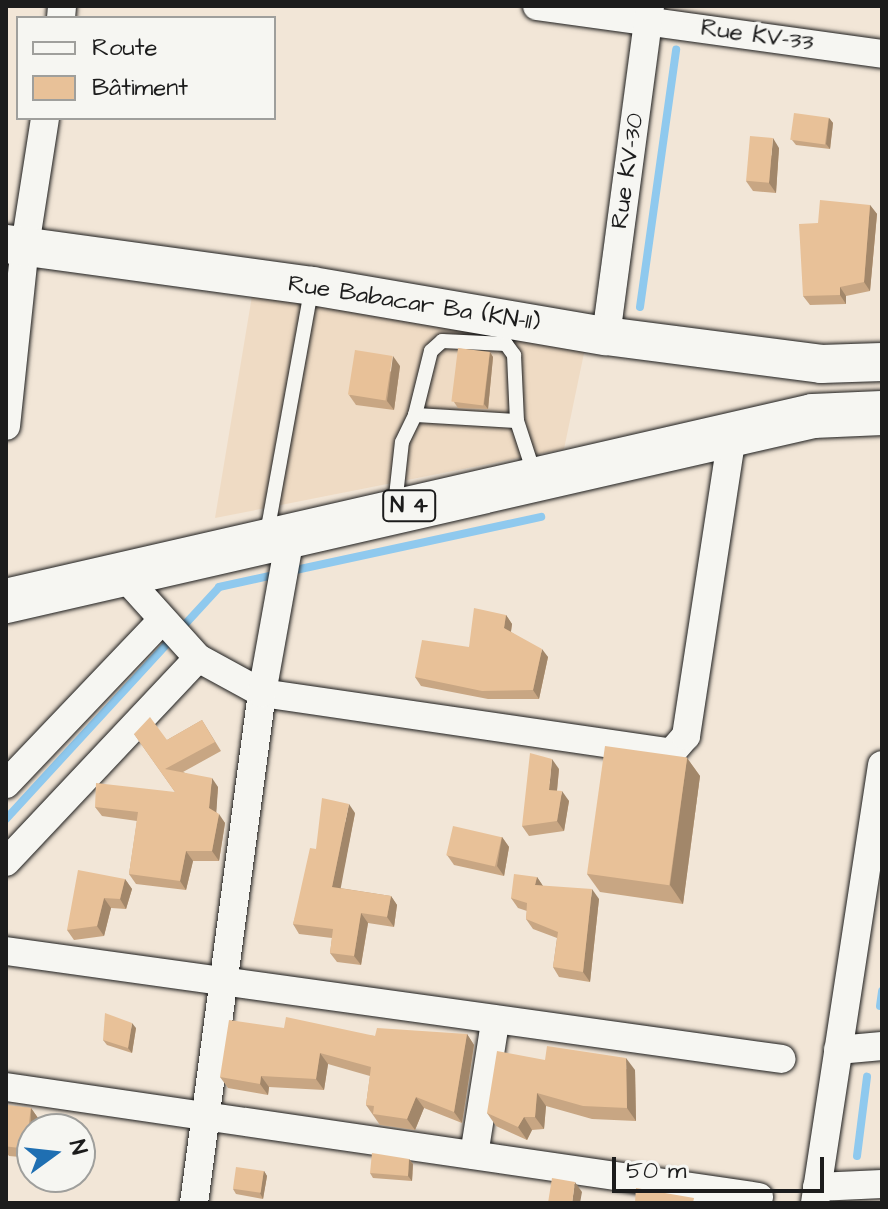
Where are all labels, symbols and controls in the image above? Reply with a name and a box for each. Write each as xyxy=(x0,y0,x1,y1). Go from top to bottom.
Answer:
street label: Rue KV-33 xyxy=(699,14,815,58)
legend xyxy=(16,16,276,120)
text: Route xyxy=(92,31,157,65)
text: Bâtiment xyxy=(92,71,188,105)
street label: Rue KV-30 xyxy=(606,111,650,231)
street label: Rue Babacar Ba (KN-11) xyxy=(286,270,542,338)
road number: N 4 xyxy=(381,488,437,524)
north arrow xyxy=(16,1113,96,1193)
text: N xyxy=(61,1136,94,1158)
scale bar xyxy=(616,1141,828,1191)
text: 50 m xyxy=(626,1154,686,1188)

